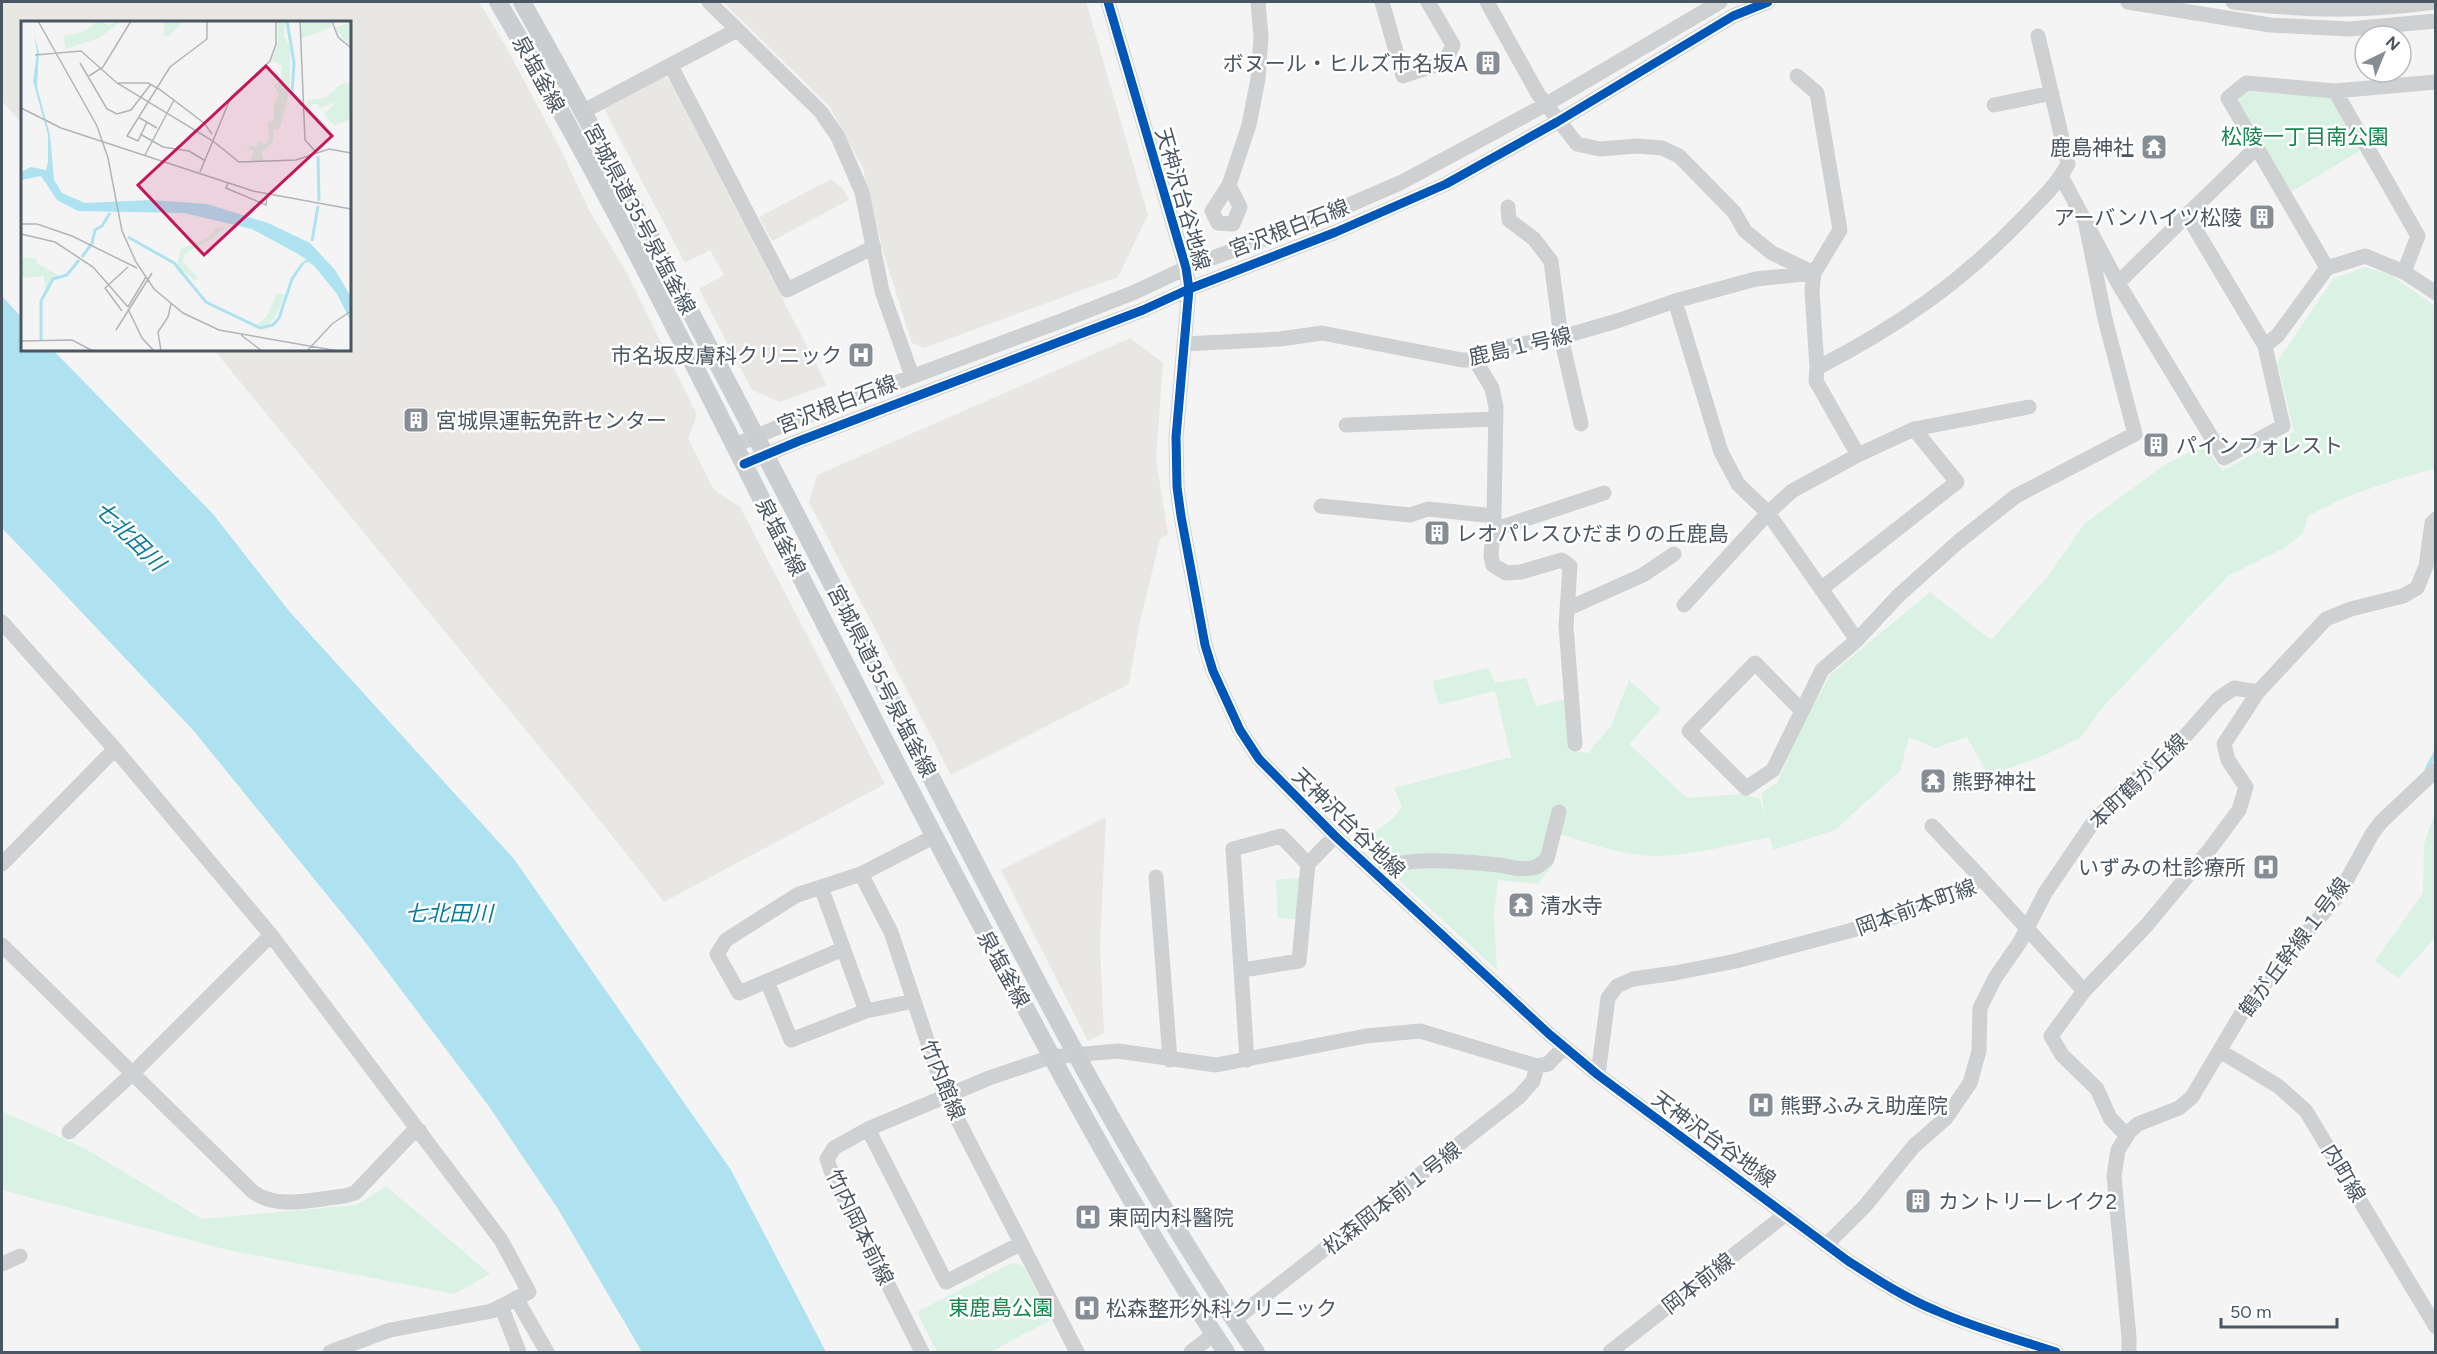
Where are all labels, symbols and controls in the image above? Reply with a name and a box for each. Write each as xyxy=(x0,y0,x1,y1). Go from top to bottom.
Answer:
inset map xyxy=(21,21,351,351)
north arrow xyxy=(2353,24,2413,84)
street label: 泉塩釜線 xyxy=(508,31,570,117)
text: N xyxy=(2382,32,2404,55)
building icon: ボヌール・ヒルズ市名坂A xyxy=(1473,48,1503,78)
place label: ボヌール・ヒルズ市名坂A xyxy=(1223,51,1468,76)
street label: 宮城県道35号泉塩釜線 xyxy=(579,119,701,319)
park label: 松陵一丁目南公園 xyxy=(2221,124,2389,149)
street label: 天神沢台谷地線 xyxy=(1151,125,1215,273)
temple icon: 鹿島神社 xyxy=(2139,132,2169,162)
place label: 鹿島神社 xyxy=(2050,135,2134,160)
street label: 宮沢根白石線 xyxy=(1226,194,1352,262)
building icon: アーバンハイツ松陵 xyxy=(2247,202,2277,232)
place label: アーバンハイツ松陵 xyxy=(2054,205,2242,230)
street label: 鹿島１号線 xyxy=(1466,322,1574,370)
hospital icon: 市名坂皮膚科クリニック xyxy=(846,340,876,370)
place label: 市名坂皮膚科クリニック xyxy=(611,343,842,368)
street label: 宮沢根白石線 xyxy=(774,370,900,438)
building icon: 宮城県運転免許センター xyxy=(401,405,431,435)
place label: 宮城県運転免許センター xyxy=(436,408,667,433)
building icon: パインフォレスト xyxy=(2141,430,2171,460)
place label: パインフォレスト xyxy=(2176,433,2343,458)
street label: 泉塩釜線 xyxy=(751,494,811,580)
water label: 七北田川 xyxy=(89,495,172,578)
building icon: レオパレスひだまりの丘鹿島 xyxy=(1422,518,1452,548)
place label: レオパレスひだまりの丘鹿島 xyxy=(1456,521,1729,546)
street label: 宮城県道35号泉塩釜線 xyxy=(823,581,941,781)
street label: 本町鶴が丘線 xyxy=(2084,728,2192,834)
street label: 天神沢台谷地線 xyxy=(1287,763,1411,883)
temple icon: 熊野神社 xyxy=(1918,766,1948,796)
place label: 熊野神社 xyxy=(1952,769,2036,794)
hospital icon: いずみの杜診療所 xyxy=(2251,852,2281,882)
place label: いずみの杜診療所 xyxy=(2078,855,2246,880)
street label: 鶴が丘幹線１号線 xyxy=(2233,872,2355,1022)
street label: 岡本前本町線 xyxy=(1853,874,1979,940)
temple icon: 清水寺 xyxy=(1506,890,1536,920)
place label: 清水寺 xyxy=(1540,893,1603,918)
water label: 七北田川 xyxy=(405,900,495,927)
street label: 泉塩釜線 xyxy=(973,926,1035,1012)
street label: 竹内館線 xyxy=(916,1036,970,1124)
street label: 天神沢台谷地線 xyxy=(1647,1086,1781,1192)
hospital icon: 熊野ふみえ助産院 xyxy=(1746,1090,1776,1120)
place label: 熊野ふみえ助産院 xyxy=(1780,1093,1948,1118)
street label: 松森岡本前１号線 xyxy=(1318,1136,1466,1260)
street label: 内町線 xyxy=(2317,1140,2371,1206)
street label: 竹内岡本前線 xyxy=(821,1165,899,1289)
building icon: カントリーレイク2 xyxy=(1903,1186,1933,1216)
place label: カントリーレイク2 xyxy=(1938,1189,2117,1214)
hospital icon: 東岡内科醫院 xyxy=(1073,1202,1103,1232)
place label: 東岡内科醫院 xyxy=(1108,1205,1234,1230)
street label: 岡本前線 xyxy=(1657,1247,1739,1319)
scale bar xyxy=(2221,1291,2336,1329)
hospital icon: 松森整形外科クリニック xyxy=(1072,1293,1102,1323)
park label: 東鹿島公園 xyxy=(949,1295,1054,1320)
place label: 松森整形外科クリニック xyxy=(1106,1296,1337,1321)
text: 50 m xyxy=(2230,1301,2272,1323)

